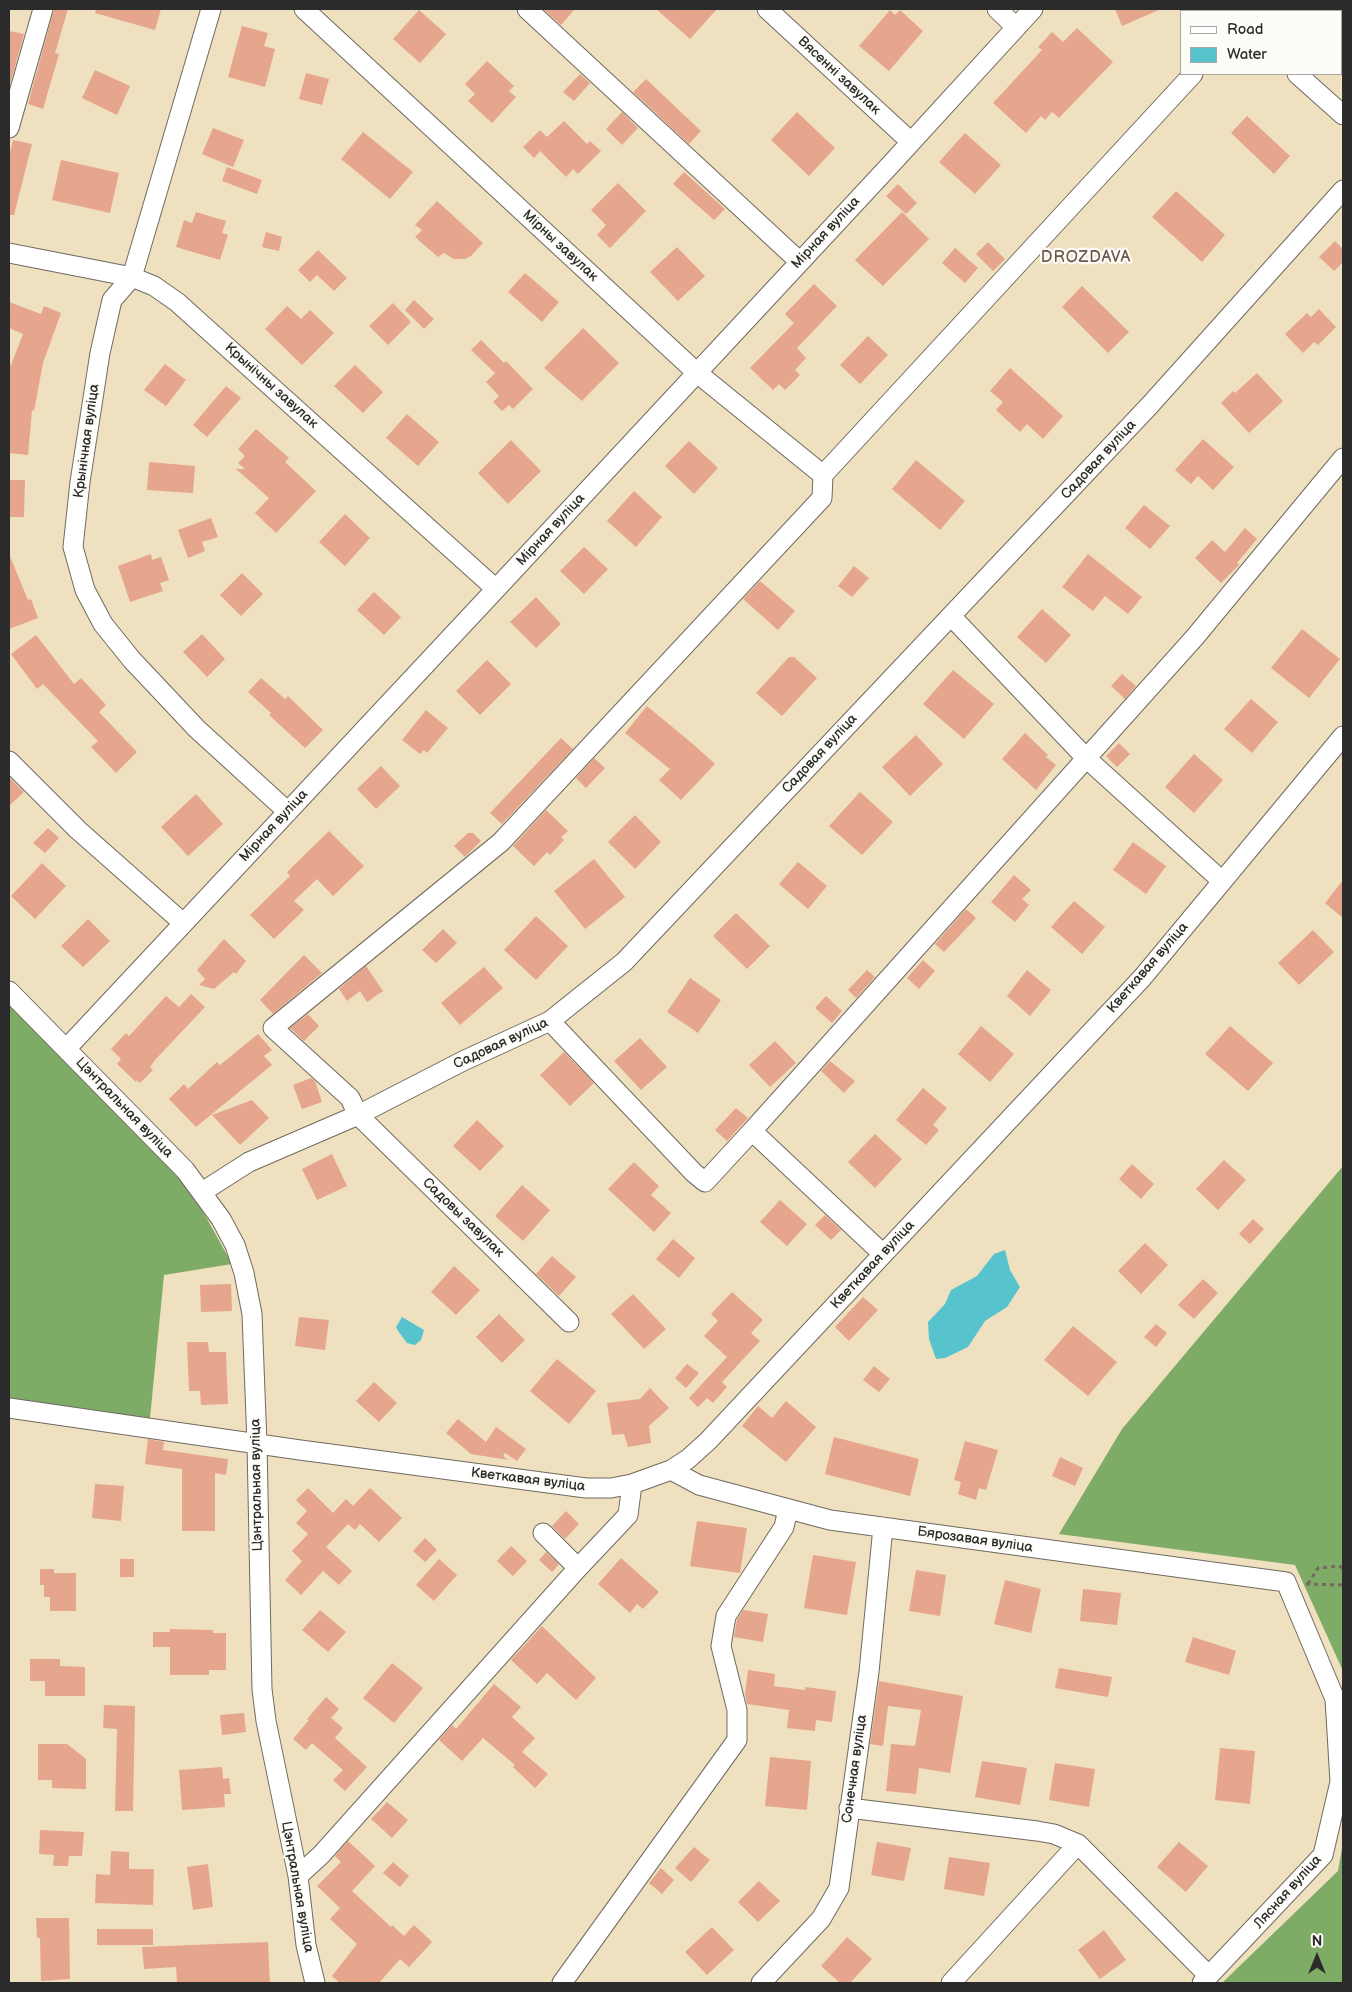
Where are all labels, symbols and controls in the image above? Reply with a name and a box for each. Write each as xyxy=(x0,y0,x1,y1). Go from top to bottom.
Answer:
legend xyxy=(1180,10,1342,75)
text: Road xyxy=(1227,20,1263,39)
street label: Вясенні завулак xyxy=(794,33,884,119)
text: Water xyxy=(1227,45,1267,64)
street label: Мірная вуліца xyxy=(788,193,864,273)
street label: Мірны завулак xyxy=(519,207,601,285)
district label: DROZDAVA xyxy=(1040,248,1132,268)
street label: Крынічны завулак xyxy=(221,340,321,432)
street label: Крынічная вуліца xyxy=(71,383,103,499)
street label: Садовая вуліца xyxy=(1058,417,1140,503)
street label: Мірная вуліца xyxy=(513,490,589,570)
street label: Садовая вуліца xyxy=(779,711,861,797)
street label: Мірная вуліца xyxy=(236,786,312,866)
street label: Кветкавая вуліца xyxy=(1104,919,1192,1017)
street label: Садовая вуліца xyxy=(451,1015,551,1073)
street label: Цэнтральная вуліца xyxy=(72,1054,176,1162)
street label: Садовы завулак xyxy=(419,1175,507,1261)
street label: Кветкавая вуліца xyxy=(828,1217,918,1313)
street label: Цэнтральная вуліца xyxy=(247,1418,267,1552)
street label: Кветкавая вуліца xyxy=(470,1465,586,1495)
street label: Бярозавая вуліца xyxy=(916,1524,1034,1556)
street label: Сонечная вуліца xyxy=(839,1714,871,1824)
street label: Цэнтральная вуліца xyxy=(277,1820,317,1954)
street label: Лясная вуліца xyxy=(1251,1852,1325,1932)
north arrow xyxy=(1292,1932,1342,1982)
text: N xyxy=(1312,1933,1322,1950)

